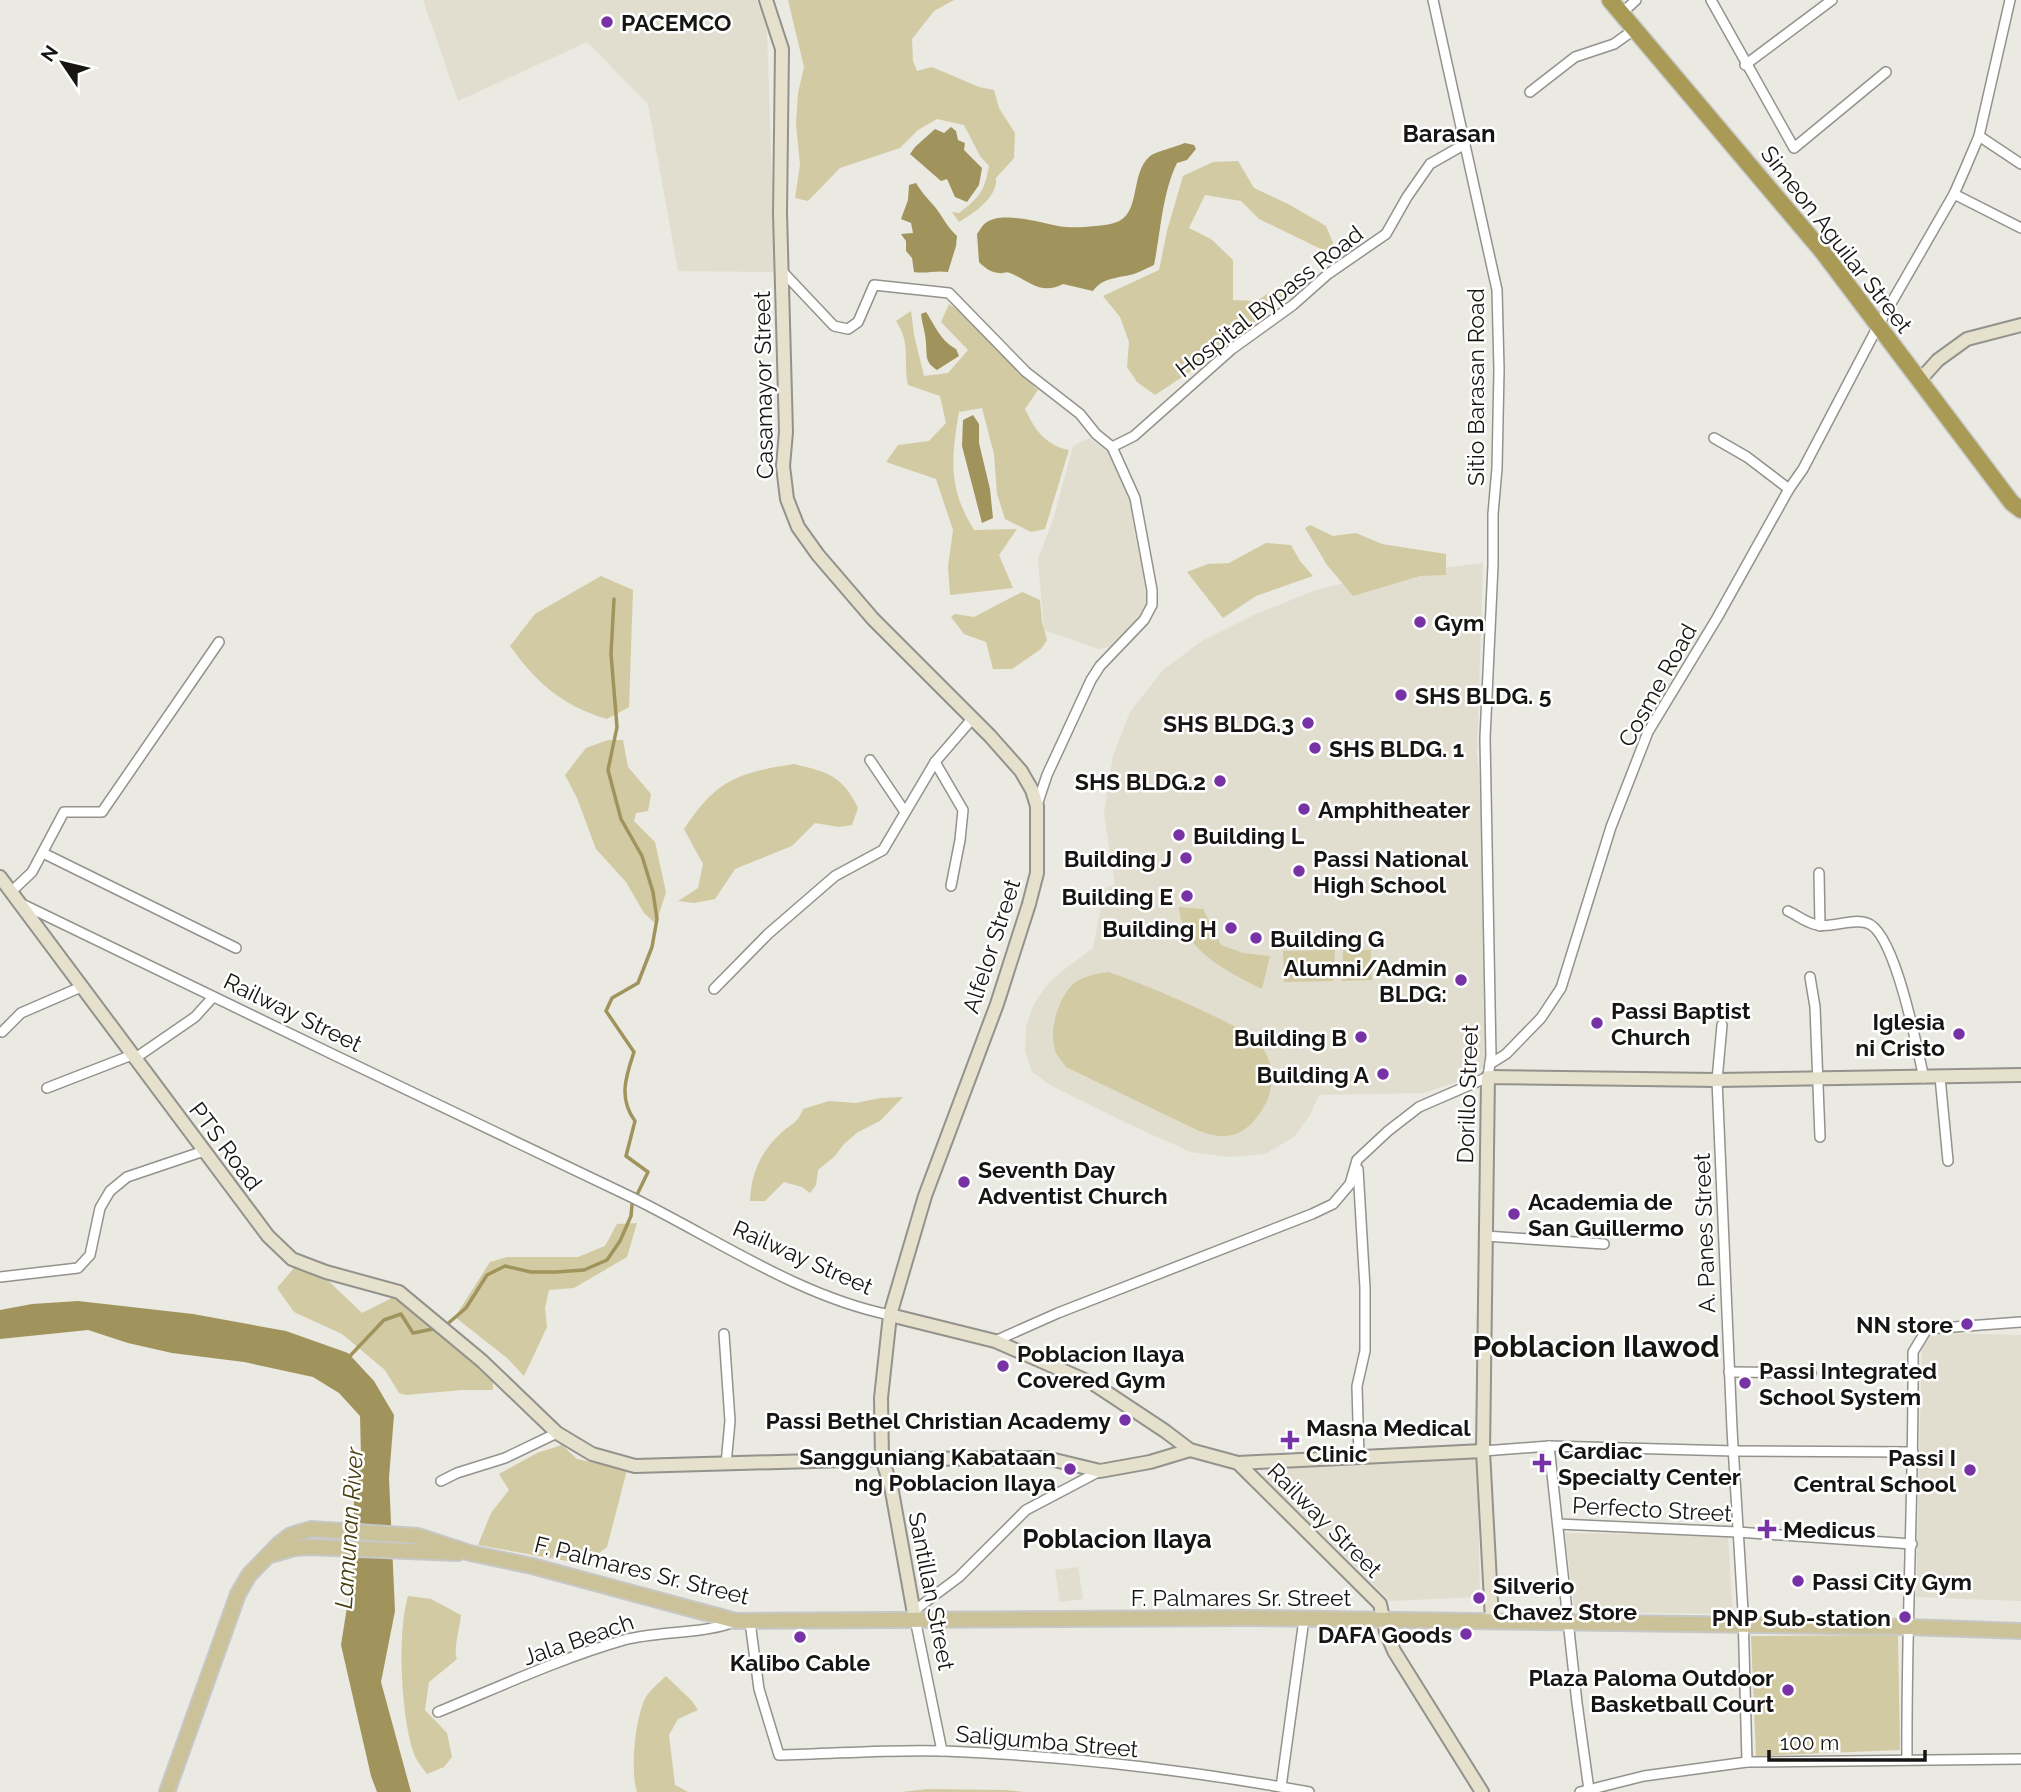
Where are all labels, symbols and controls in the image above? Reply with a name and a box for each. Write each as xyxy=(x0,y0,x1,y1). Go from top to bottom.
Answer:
place label: PACEMCO xyxy=(621,9,731,36)
marker: PACEMCO xyxy=(599,14,615,30)
north arrow xyxy=(28,28,98,98)
text: N xyxy=(36,41,62,65)
district label: Barasan xyxy=(1402,119,1496,148)
street label: Simeon Aguilar Street xyxy=(1756,140,1919,338)
street label: Hospital Bypass Road xyxy=(1170,220,1368,382)
street label: Sitio Barasan Road xyxy=(1462,288,1489,486)
street label: Casamayor Street xyxy=(748,290,778,479)
place label: Gym xyxy=(1434,609,1485,636)
marker: Gym xyxy=(1412,614,1428,630)
street label: Cosme Road xyxy=(1612,619,1702,751)
place label: SHS BLDG. 5 xyxy=(1415,682,1552,709)
marker: SHS BLDG. 5 xyxy=(1393,687,1409,703)
place label: SHS BLDG.3 xyxy=(1163,710,1294,737)
marker: SHS BLDG.3 xyxy=(1300,715,1316,731)
place label: SHS BLDG. 1 xyxy=(1329,735,1464,762)
marker: SHS BLDG. 1 xyxy=(1307,740,1323,756)
place label: SHS BLDG.2 xyxy=(1075,768,1206,795)
marker: SHS BLDG.2 xyxy=(1212,773,1228,789)
place label: Amphitheater xyxy=(1318,796,1470,823)
marker: Amphitheater xyxy=(1296,801,1312,817)
place label: Building L xyxy=(1193,822,1305,849)
marker: Building L xyxy=(1171,827,1187,843)
place label: Building J xyxy=(1064,845,1172,872)
place label: Passi National High School xyxy=(1313,845,1469,898)
marker: Building J xyxy=(1178,850,1194,866)
marker: Passi National High School xyxy=(1291,863,1307,879)
street label: Alfelor Street xyxy=(957,875,1026,1017)
place label: Building E xyxy=(1062,883,1173,910)
marker: Building E xyxy=(1179,888,1195,904)
place label: Building H xyxy=(1102,915,1217,942)
marker: Building H xyxy=(1223,920,1239,936)
place label: Building G xyxy=(1270,925,1384,952)
marker: Building G xyxy=(1248,930,1264,946)
place label: Alumni/Admin BLDG: xyxy=(1284,954,1447,1007)
street label: Railway Street xyxy=(220,967,367,1057)
marker: Alumni/Admin BLDG: xyxy=(1453,972,1469,988)
place label: Passi Baptist Church xyxy=(1611,997,1751,1050)
place label: Iglesia ni Cristo xyxy=(1855,1008,1945,1061)
marker: Passi Baptist Church xyxy=(1589,1015,1605,1031)
place label: Building B xyxy=(1234,1024,1347,1051)
street label: Dorillo Street xyxy=(1451,1024,1483,1164)
marker: Iglesia ni Cristo xyxy=(1951,1026,1967,1042)
marker: Building B xyxy=(1353,1029,1369,1045)
place label: Building A xyxy=(1257,1061,1370,1088)
marker: Building A xyxy=(1375,1066,1391,1082)
street label: PTS Road xyxy=(184,1097,268,1195)
street label: A. Panes Street xyxy=(1688,1152,1720,1313)
place label: Seventh Day Adventist Church xyxy=(978,1156,1168,1209)
marker: Seventh Day Adventist Church xyxy=(956,1174,972,1190)
place label: Academia de San Guillermo xyxy=(1528,1188,1684,1241)
marker: Academia de San Guillermo xyxy=(1506,1206,1522,1222)
street label: Railway Street xyxy=(729,1214,877,1300)
place label: NN store xyxy=(1856,1311,1953,1338)
marker: NN store xyxy=(1959,1316,1975,1332)
district label: Poblacion Ilawod xyxy=(1472,1329,1720,1364)
place label: Poblacion Ilaya Covered Gym xyxy=(1017,1340,1184,1393)
place label: Passi Integrated School System xyxy=(1759,1357,1937,1410)
marker: Poblacion Ilaya Covered Gym xyxy=(995,1358,1011,1374)
marker: Passi Integrated School System xyxy=(1737,1375,1753,1391)
place label: Passi Bethel Christian Academy xyxy=(765,1407,1111,1434)
marker: Passi Bethel Christian Academy xyxy=(1117,1412,1133,1428)
place label: Masna Medical Clinic xyxy=(1306,1414,1471,1467)
marker: Masna Medical Clinic xyxy=(1280,1430,1300,1450)
place label: Cardiac Specialty Center xyxy=(1558,1437,1741,1490)
place label: Sangguniang Kabataan ng Poblacion Ilaya xyxy=(799,1443,1056,1496)
place label: Passi I Central School xyxy=(1793,1444,1957,1497)
water label: Lamunan River xyxy=(329,1446,369,1610)
marker: Cardiac Specialty Center xyxy=(1532,1453,1552,1473)
street label: Railway Street xyxy=(1262,1457,1388,1583)
marker: Sangguniang Kabataan ng Poblacion Ilaya xyxy=(1062,1461,1078,1477)
marker: Passi I Central School xyxy=(1962,1462,1978,1478)
street label: Perfecto Street xyxy=(1571,1491,1733,1527)
street label: Santillan Street xyxy=(903,1510,961,1673)
place label: Medicus xyxy=(1783,1516,1876,1543)
marker: Medicus xyxy=(1757,1519,1777,1539)
district label: Poblacion Ilaya xyxy=(1022,1524,1212,1554)
street label: F. Palmares Sr. Street xyxy=(532,1530,752,1610)
place label: Passi City Gym xyxy=(1812,1568,1972,1595)
place label: Silverio Chavez Store xyxy=(1493,1572,1637,1625)
marker: Passi City Gym xyxy=(1790,1573,1806,1589)
street label: F. Palmares Sr. Street xyxy=(1131,1584,1351,1611)
marker: Silverio Chavez Store xyxy=(1471,1590,1487,1606)
place label: PNP Sub-station xyxy=(1712,1604,1891,1631)
street label: Jala Beach xyxy=(519,1607,637,1671)
marker: PNP Sub-station xyxy=(1897,1609,1913,1625)
place label: DAFA Goods xyxy=(1318,1621,1452,1648)
marker: DAFA Goods xyxy=(1458,1626,1474,1642)
marker: Kalibo Cable xyxy=(792,1629,808,1645)
place label: Kalibo Cable xyxy=(730,1649,870,1676)
place label: Plaza Paloma Outdoor Basketball Court xyxy=(1528,1664,1774,1717)
marker: Plaza Paloma Outdoor Basketball Court xyxy=(1780,1682,1796,1698)
scale bar xyxy=(1769,1718,1925,1762)
street label: Saligumba Street xyxy=(955,1720,1140,1762)
text: 100 m xyxy=(1780,1730,1839,1755)

